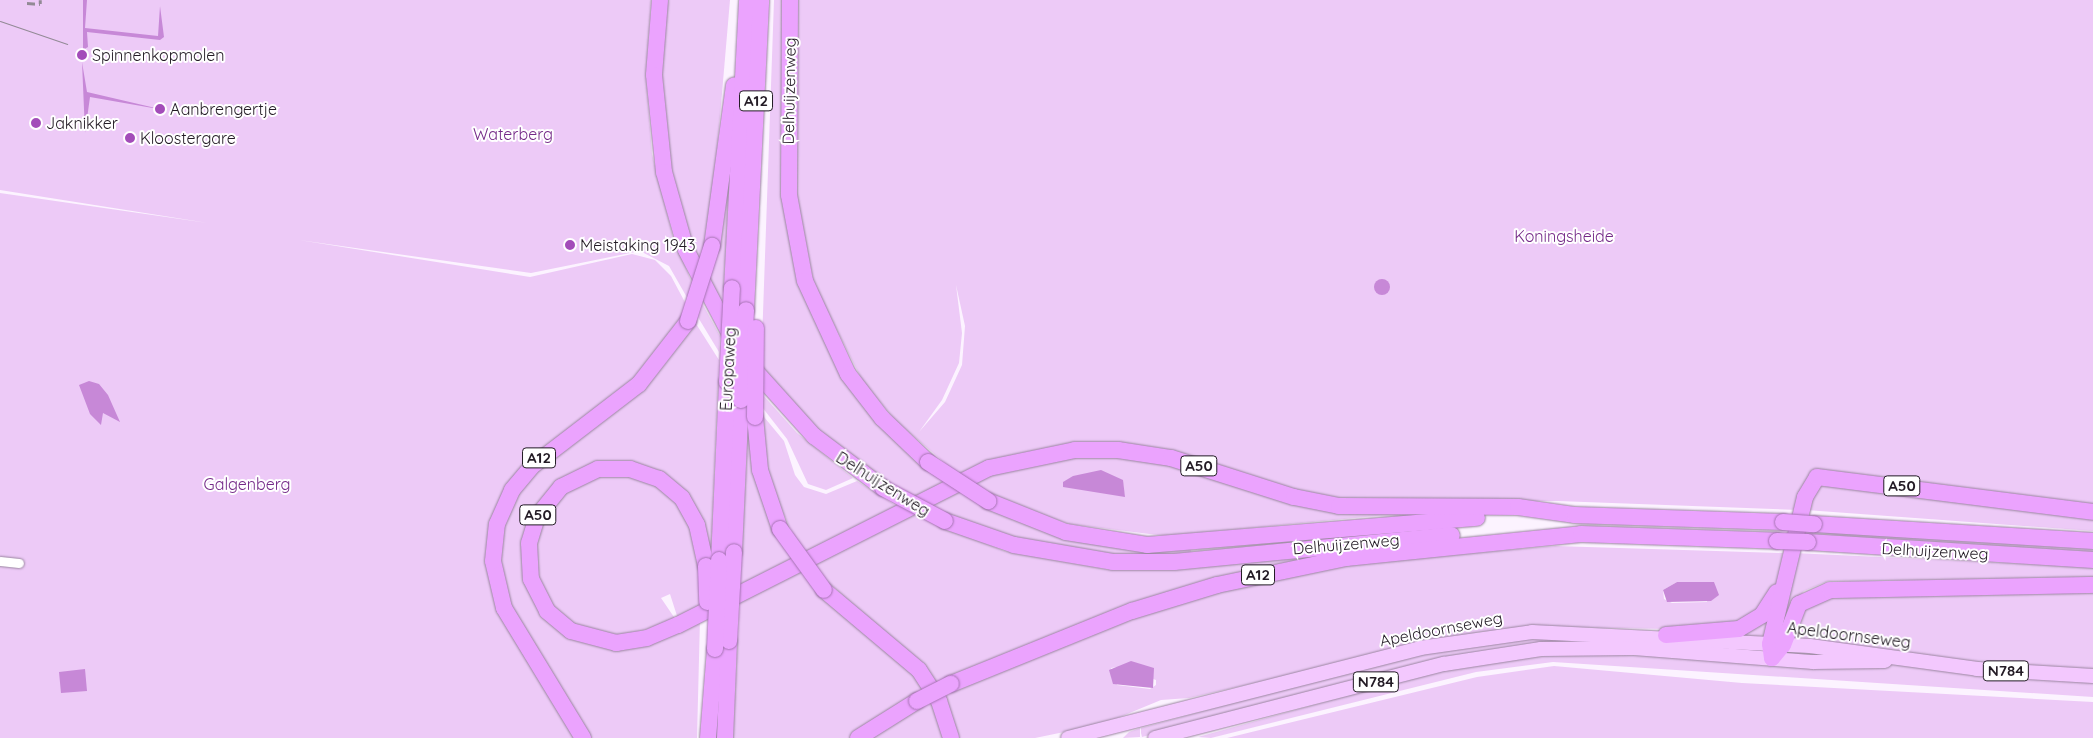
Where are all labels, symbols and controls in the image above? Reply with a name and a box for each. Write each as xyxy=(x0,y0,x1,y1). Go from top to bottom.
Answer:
street label: Delhuijzenweg xyxy=(778,37,800,145)
place label: Spinnenkopmolen xyxy=(92,45,225,65)
marker: Spinnenkopmolen xyxy=(76,49,88,61)
road number: A12 xyxy=(738,88,774,114)
place label: Aanbrengertje xyxy=(170,99,277,119)
marker: Aanbrengertje xyxy=(154,103,166,115)
place label: Jaknikker xyxy=(46,113,118,133)
marker: Jaknikker xyxy=(30,117,42,129)
park label: Waterberg xyxy=(473,124,553,144)
place label: Kloostergare xyxy=(140,128,236,148)
marker: Kloostergare xyxy=(124,132,136,144)
park label: Koningsheide xyxy=(1514,226,1614,246)
place label: Meistaking 1943 xyxy=(580,235,696,255)
marker: Meistaking 1943 xyxy=(564,239,576,251)
street label: Europaweg xyxy=(716,327,740,411)
road number: A12 xyxy=(522,446,556,470)
street label: Delhuijzenweg xyxy=(833,447,933,521)
road number: A50 xyxy=(1180,454,1218,478)
park label: Galgenberg xyxy=(203,474,291,494)
road number: A50 xyxy=(1883,474,1921,498)
road number: A50 xyxy=(519,502,557,528)
street label: Delhuijzenweg xyxy=(1292,530,1400,558)
street label: Delhuijzenweg xyxy=(1881,539,1989,563)
road number: A12 xyxy=(1240,562,1276,588)
street label: Apeldoornseweg xyxy=(1378,608,1504,650)
street label: Apeldoornseweg xyxy=(1786,618,1912,652)
road number: N784 xyxy=(1982,658,2030,684)
road number: N784 xyxy=(1352,670,1400,694)

